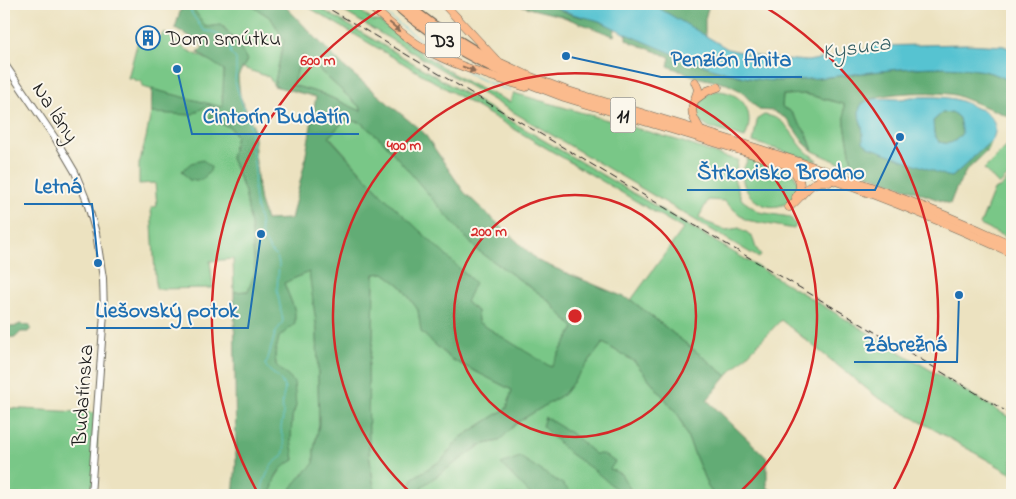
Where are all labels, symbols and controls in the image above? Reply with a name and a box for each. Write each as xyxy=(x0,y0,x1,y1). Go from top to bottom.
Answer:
one-way arrow xyxy=(388,22,401,33)
road number: D3 xyxy=(426,22,460,58)
building icon: Dom smútku xyxy=(135,25,161,51)
place label: Dom smútku xyxy=(165,25,281,55)
water label: Kysuca xyxy=(820,28,894,70)
callout: Penzión Anita xyxy=(661,40,802,77)
text: Penzión Anita xyxy=(671,45,791,77)
text: 600 m xyxy=(300,50,336,72)
one-way arrow xyxy=(462,65,476,73)
street label: Na lány xyxy=(22,77,85,150)
callout: Cintorín Budatín xyxy=(192,97,359,134)
road number: 11 xyxy=(610,98,636,132)
text: Cintorín Budatín xyxy=(203,102,349,134)
text: 400 m xyxy=(386,135,422,157)
callout: Štrkovisko Brodno xyxy=(687,153,875,190)
text: Štrkovisko Brodno xyxy=(697,158,865,190)
callout: Letná xyxy=(24,167,92,204)
text: Letná xyxy=(34,172,83,204)
text: 200 m xyxy=(470,221,507,243)
callout: Liešovský potok xyxy=(86,291,248,328)
text: Liešovský potok xyxy=(96,296,240,329)
centre of rings xyxy=(566,307,584,325)
callout: Zábrežná xyxy=(854,325,957,362)
text: Zábrežná xyxy=(863,330,947,362)
street label: Budatínska xyxy=(65,343,103,448)

